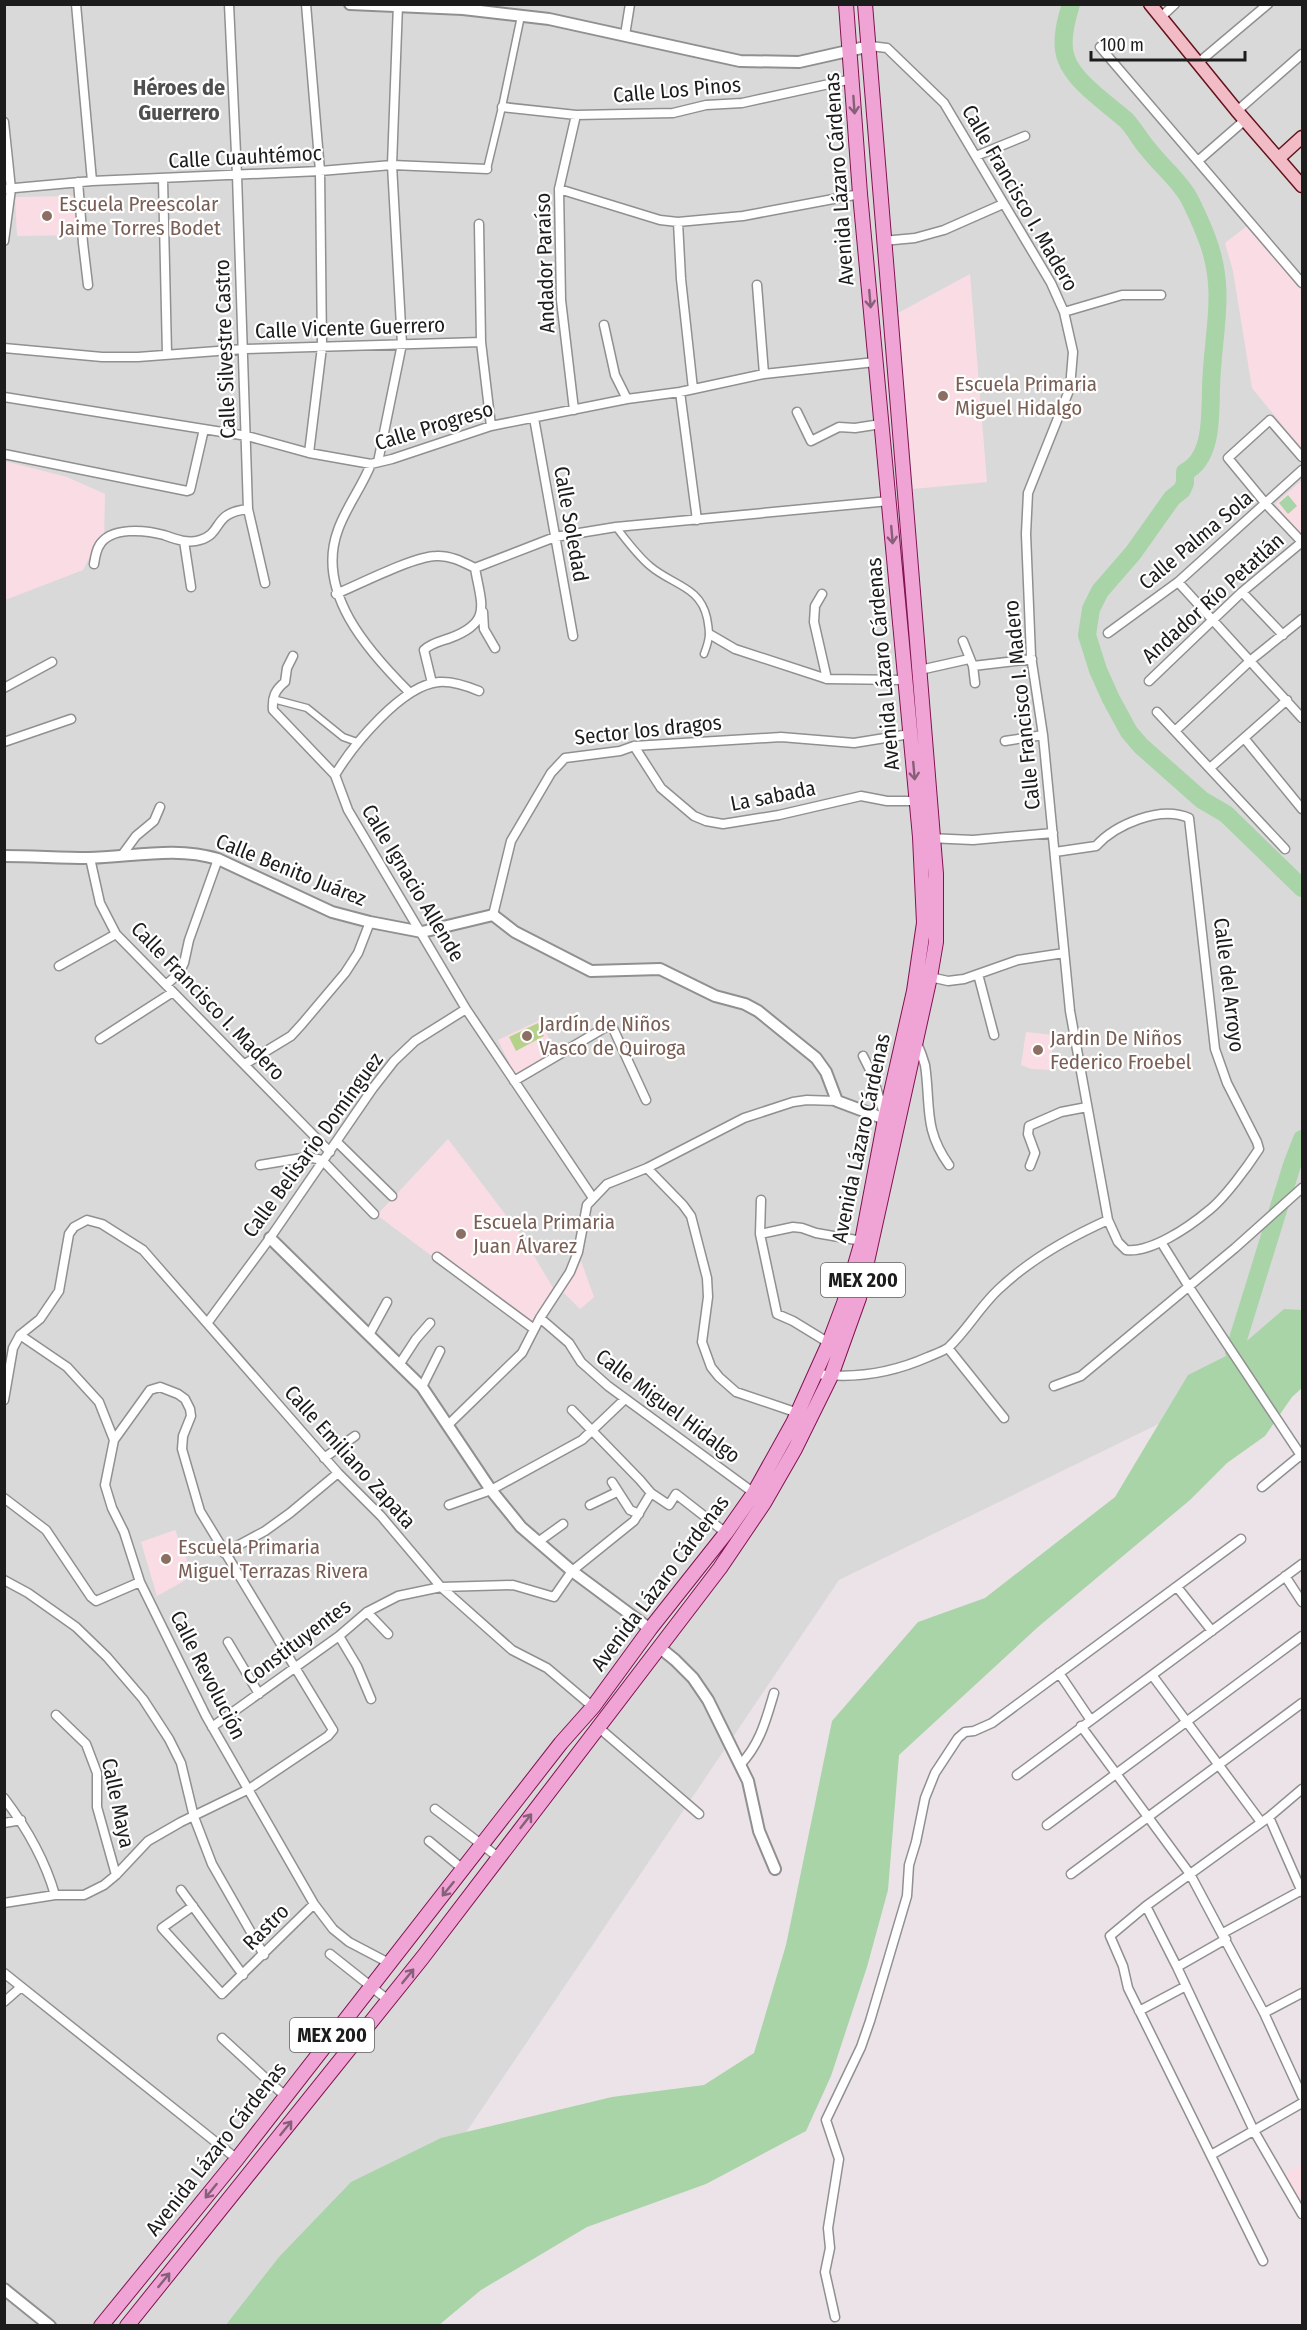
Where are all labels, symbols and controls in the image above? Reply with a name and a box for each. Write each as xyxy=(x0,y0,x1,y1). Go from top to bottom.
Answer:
scale bar xyxy=(1091,24,1246,62)
text: 100 m xyxy=(1100,34,1144,56)
street label: Calle Los Pinos xyxy=(612,71,742,109)
street label: Avenida Lázaro Cárdenas xyxy=(819,72,859,286)
district label: Héroes de Guerrero xyxy=(133,74,225,126)
one-way arrow xyxy=(849,94,860,114)
street label: Calle Francisco I. Madero xyxy=(956,100,1084,296)
street label: Calle Cuauhtémoc xyxy=(168,140,322,174)
place label: Escuela Preescolar Jaime Torres Bodet xyxy=(59,191,221,241)
street label: Andador Paraíso xyxy=(530,192,560,334)
marker: Escuela Preescolar Jaime Torres Bodet xyxy=(40,209,54,223)
street label: Calle Silvestre Castro xyxy=(209,259,241,439)
one-way arrow xyxy=(865,289,876,308)
street label: Calle Vicente Guerrero xyxy=(254,312,446,344)
place label: Escuela Primaria Miguel Hidalgo xyxy=(955,371,1097,421)
marker: Escuela Primaria Miguel Hidalgo xyxy=(936,389,950,403)
street label: Calle Progreso xyxy=(372,396,496,456)
street label: Calle Soledad xyxy=(548,464,594,584)
street label: Calle Palma Sola xyxy=(1134,485,1258,595)
one-way arrow xyxy=(887,525,898,544)
street label: Andador Río Petatlán xyxy=(1137,527,1289,669)
street label: Avenida Lázaro Cárdenas xyxy=(861,557,905,771)
street label: Calle Francisco I. Madero xyxy=(998,599,1046,811)
street label: Sector los dragos xyxy=(573,709,723,751)
one-way arrow xyxy=(908,761,919,780)
street label: La sabada xyxy=(728,775,818,817)
street label: Calle Ignacio Allende xyxy=(356,800,470,966)
street label: Calle Benito Juárez xyxy=(212,828,370,912)
street label: Calle Francisco I. Madero xyxy=(125,916,291,1086)
street label: Calle del Arroyo xyxy=(1208,916,1250,1054)
place label: Jardín de Niños Vasco de Quiroga xyxy=(539,1011,686,1061)
place label: Jardin De Niños Federico Froebel xyxy=(1050,1025,1192,1075)
marker: Jardín de Niños Vasco de Quiroga xyxy=(520,1029,534,1043)
street label: Avenida Lázaro Cárdenas xyxy=(826,1031,896,1245)
marker: Jardin De Niños Federico Froebel xyxy=(1031,1043,1045,1057)
street label: Calle Belisario Domínguez xyxy=(237,1047,389,1243)
place label: Escuela Primaria Juan Álvarez xyxy=(473,1209,615,1259)
marker: Escuela Primaria Juan Álvarez xyxy=(454,1227,468,1241)
road number: MEX 200 xyxy=(821,1263,905,1297)
street label: Calle Miguel Hidalgo xyxy=(591,1343,745,1469)
street label: Calle Emiliano Zapata xyxy=(279,1380,421,1534)
street label: Avenida Lázaro Cárdenas xyxy=(585,1490,735,1676)
place label: Escuela Primaria Miguel Terrazas Rivera xyxy=(178,1534,368,1584)
marker: Escuela Primaria Miguel Terrazas Rivera xyxy=(159,1552,173,1566)
street label: Constituyentes xyxy=(238,1593,356,1691)
street label: Calle Revolución xyxy=(164,1606,252,1744)
street label: Calle Maya xyxy=(96,1756,140,1850)
one-way arrow xyxy=(520,1813,533,1829)
one-way arrow xyxy=(442,1881,455,1897)
street label: Rastro xyxy=(237,1898,295,1956)
one-way arrow xyxy=(401,1968,414,1984)
road number: MEX 200 xyxy=(290,2018,374,2052)
street label: Avenida Lázaro Cárdenas xyxy=(140,2057,292,2241)
one-way arrow xyxy=(279,2120,292,2136)
one-way arrow xyxy=(204,2183,217,2199)
one-way arrow xyxy=(157,2272,170,2288)

